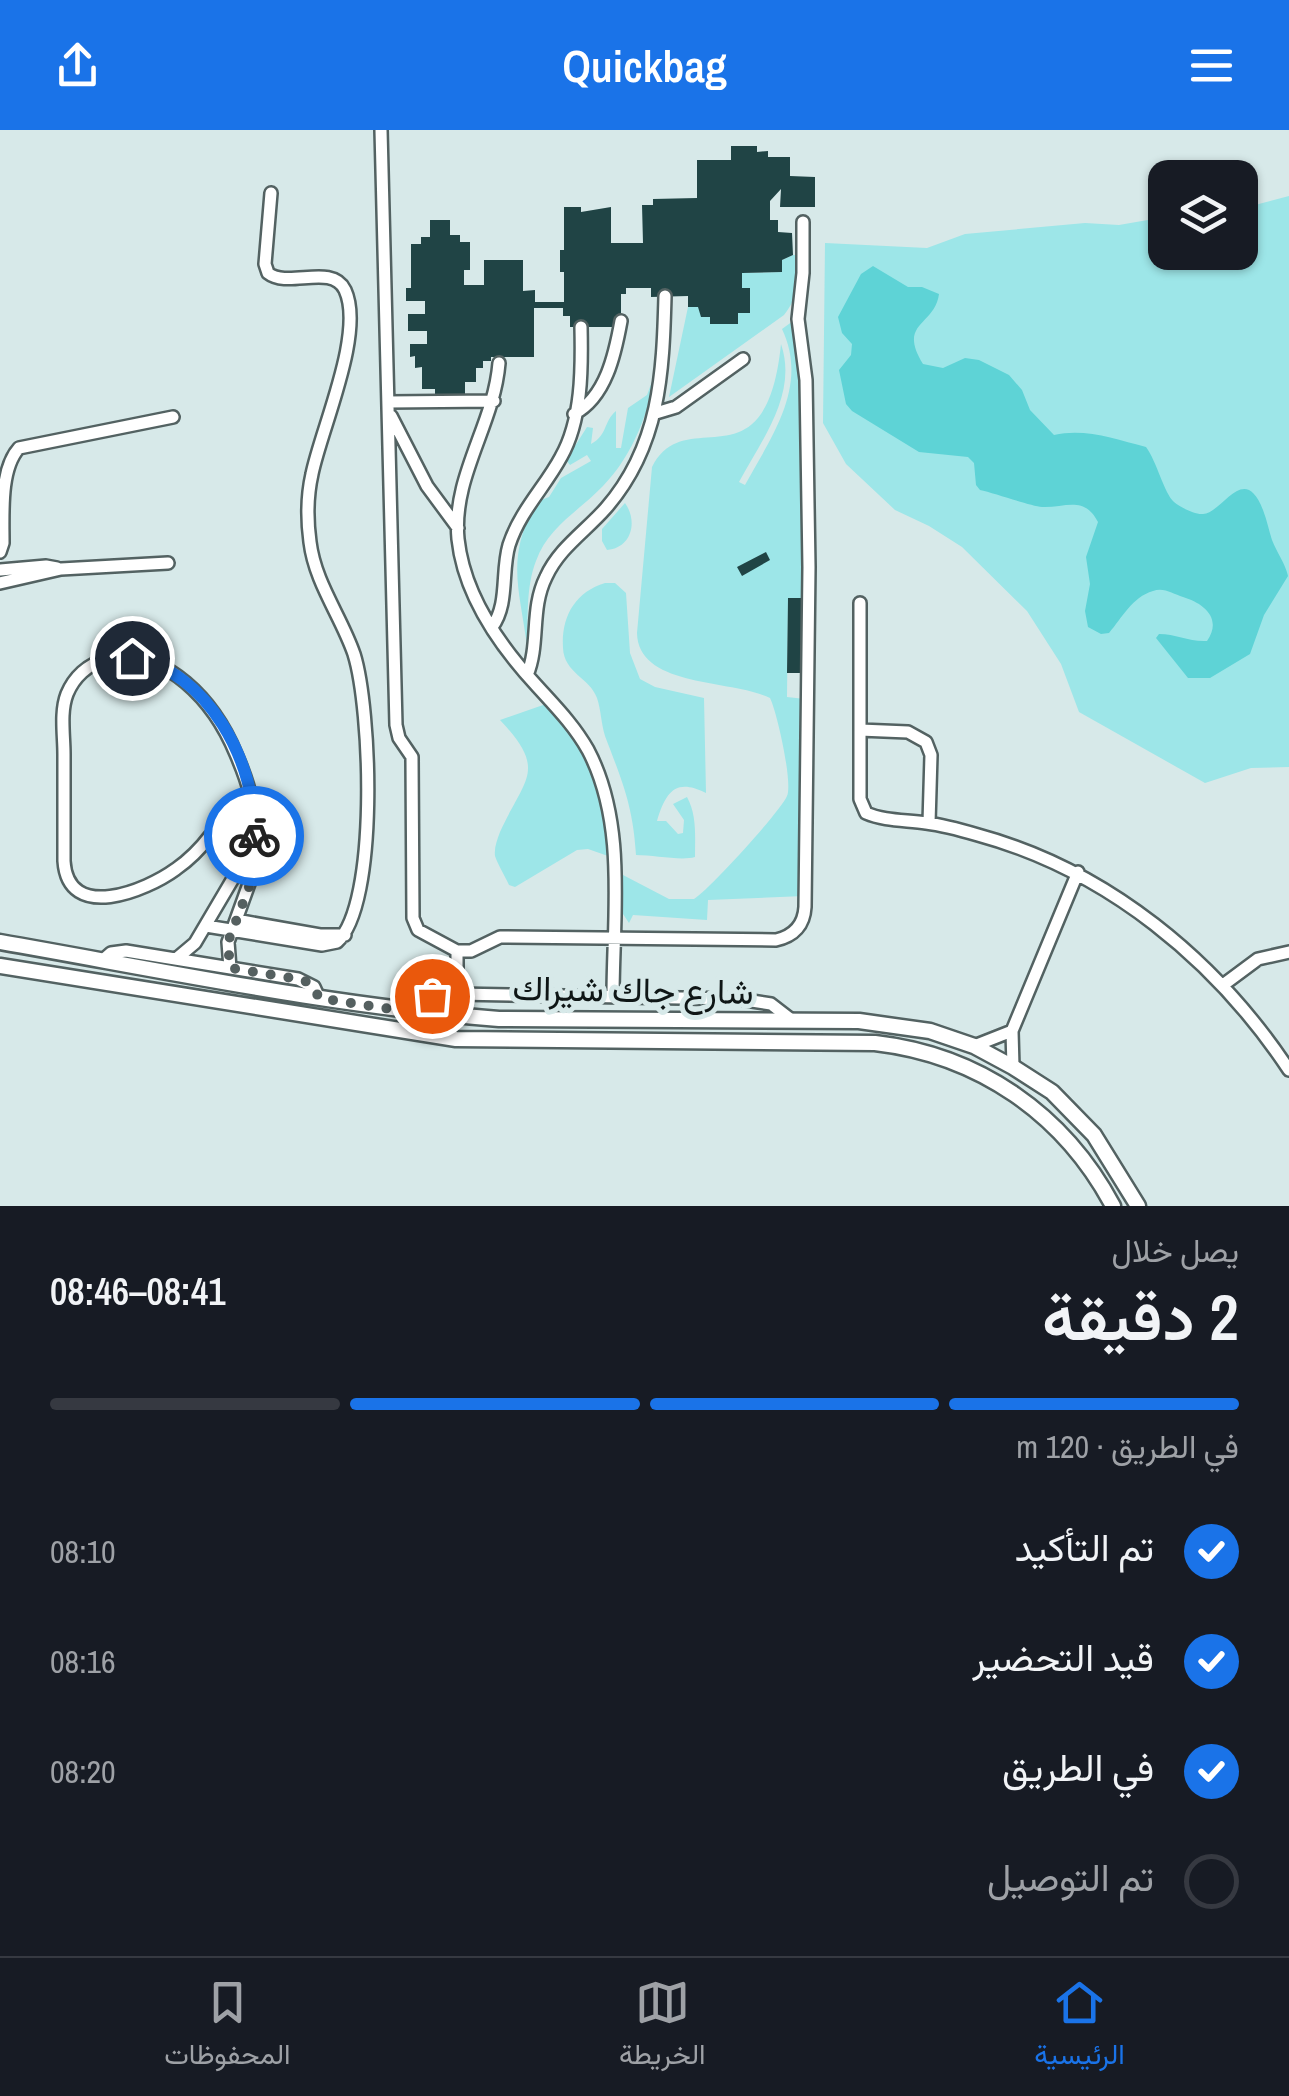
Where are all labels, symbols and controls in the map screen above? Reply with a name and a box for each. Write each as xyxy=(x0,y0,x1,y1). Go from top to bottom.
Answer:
text: Quickbag xyxy=(562,35,727,96)
icon: share xyxy=(50,38,105,93)
icon: menu xyxy=(1184,38,1239,93)
map controls xyxy=(1148,160,1258,270)
button: layers xyxy=(1148,160,1258,270)
pin xyxy=(90,616,175,701)
icon: home xyxy=(105,631,160,686)
courier xyxy=(204,786,304,886)
icon: bike xyxy=(227,809,282,864)
pin xyxy=(390,954,475,1039)
street label: شارع جاك شيراك xyxy=(512,964,754,1016)
icon: bag xyxy=(405,969,460,1024)
text: يصل خلال xyxy=(1112,1229,1239,1272)
text: 08:41–08:46 xyxy=(50,1266,226,1317)
text: 2 دقيقة xyxy=(1042,1273,1239,1360)
text: في الطريق · 120 m xyxy=(1016,1425,1239,1468)
text: تم التأكيد xyxy=(1014,1522,1154,1573)
icon: check xyxy=(1184,1524,1239,1579)
text: 08:10 xyxy=(50,1530,116,1573)
text: قيد التحضير xyxy=(972,1632,1154,1683)
icon: check xyxy=(1184,1634,1239,1689)
text: 08:16 xyxy=(50,1640,116,1683)
text: في الطريق xyxy=(1002,1742,1154,1793)
icon: check xyxy=(1184,1744,1239,1799)
text: 08:20 xyxy=(50,1750,116,1793)
text: تم التوصيل xyxy=(987,1852,1154,1903)
tab: المحفوظات xyxy=(164,1975,290,2079)
tab: الخريطة xyxy=(619,1975,706,2079)
tab: الرئيسية xyxy=(1034,1975,1125,2079)

